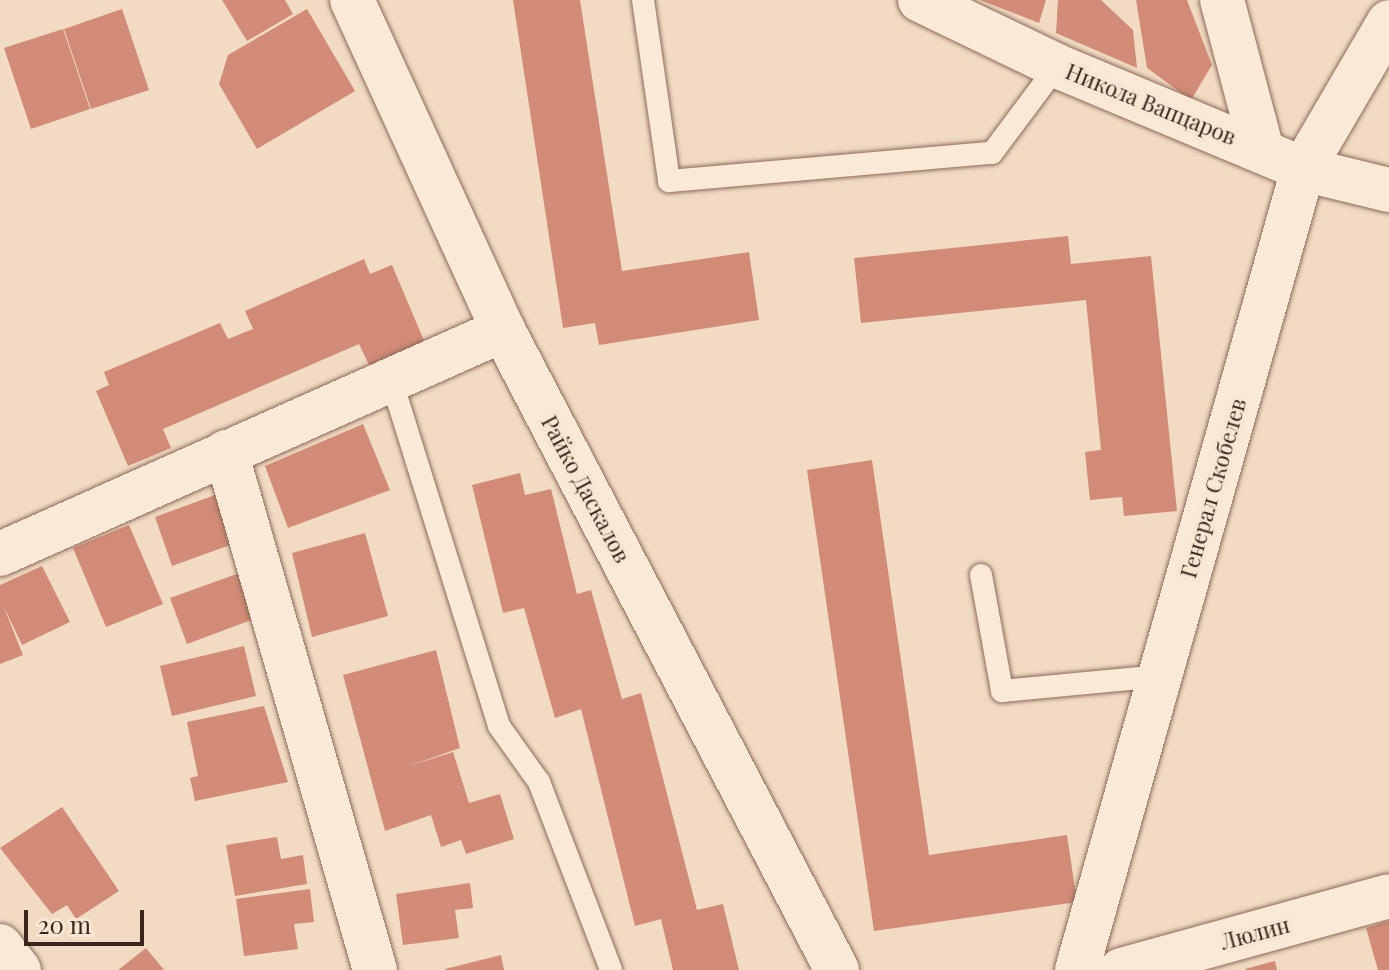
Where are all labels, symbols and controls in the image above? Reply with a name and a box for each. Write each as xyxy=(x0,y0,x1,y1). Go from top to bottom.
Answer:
street label: Никола Вапцаров xyxy=(1062,58,1240,150)
street label: Генерал Скобелев xyxy=(1175,395,1251,581)
street label: Райко Даскалов xyxy=(536,411,636,567)
scale bar xyxy=(28,894,148,944)
text: 20 m xyxy=(38,908,91,940)
street label: Люлин xyxy=(1218,911,1292,955)

